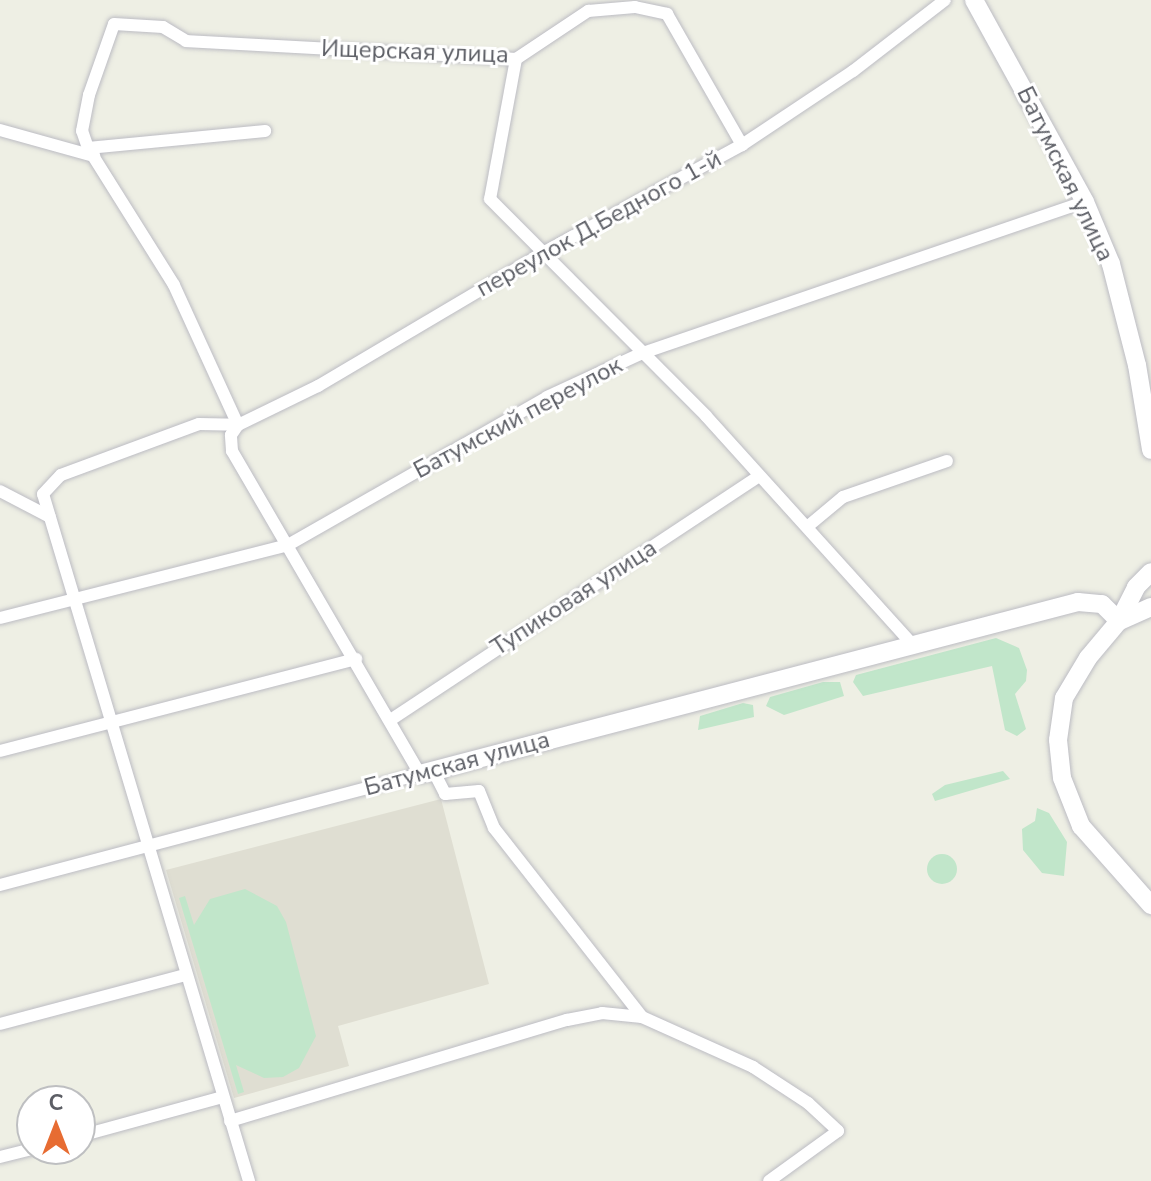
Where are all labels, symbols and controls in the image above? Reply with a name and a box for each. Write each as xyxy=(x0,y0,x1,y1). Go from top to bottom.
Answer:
street label: Ищерская улица xyxy=(321,34,509,70)
street label: Батумская улица xyxy=(1010,82,1120,266)
street label: переулок Д.Бедного 1-й xyxy=(471,145,727,303)
street label: Батумский переулок xyxy=(409,351,627,485)
street label: Тупиковая улица xyxy=(486,534,662,662)
street label: Батумская улица xyxy=(361,725,553,803)
north arrow xyxy=(16,1085,96,1165)
text: С xyxy=(49,1088,63,1118)

